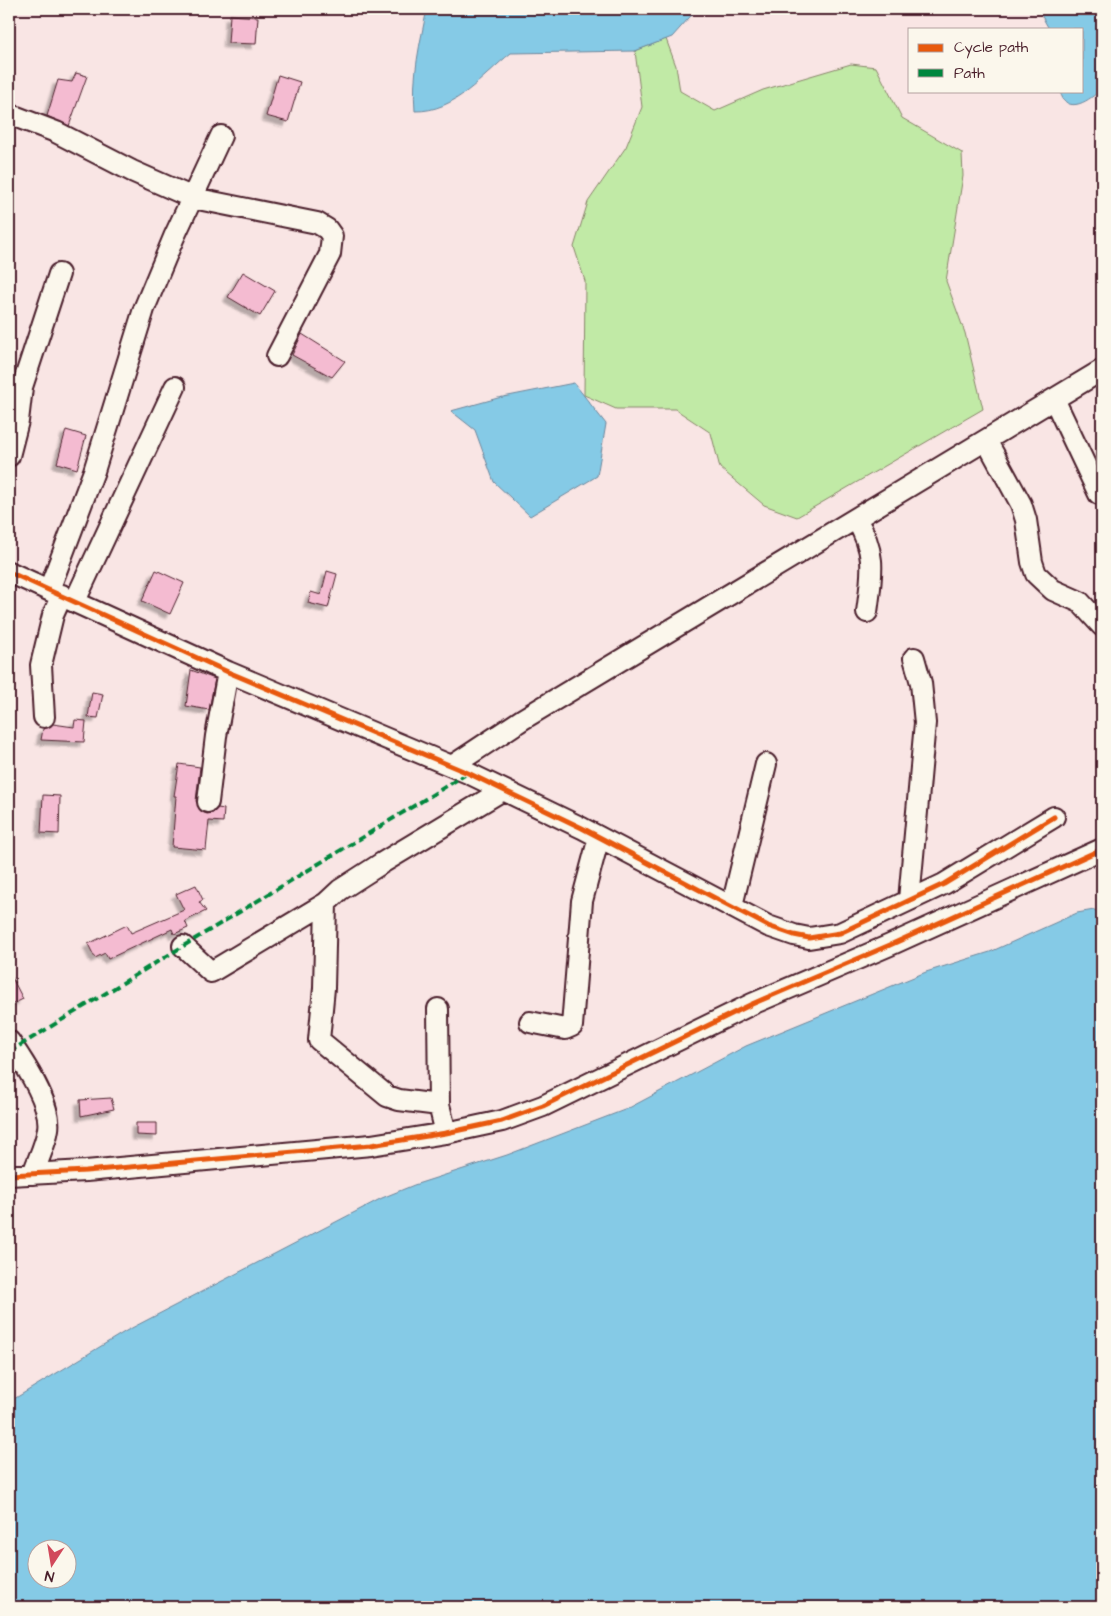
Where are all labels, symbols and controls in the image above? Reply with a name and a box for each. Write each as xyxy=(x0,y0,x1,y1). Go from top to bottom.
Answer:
legend xyxy=(908,28,1084,92)
text: Cycle path xyxy=(954,37,1029,59)
text: Path xyxy=(954,63,985,84)
north arrow xyxy=(28,1538,78,1588)
text: N xyxy=(43,1565,56,1586)

